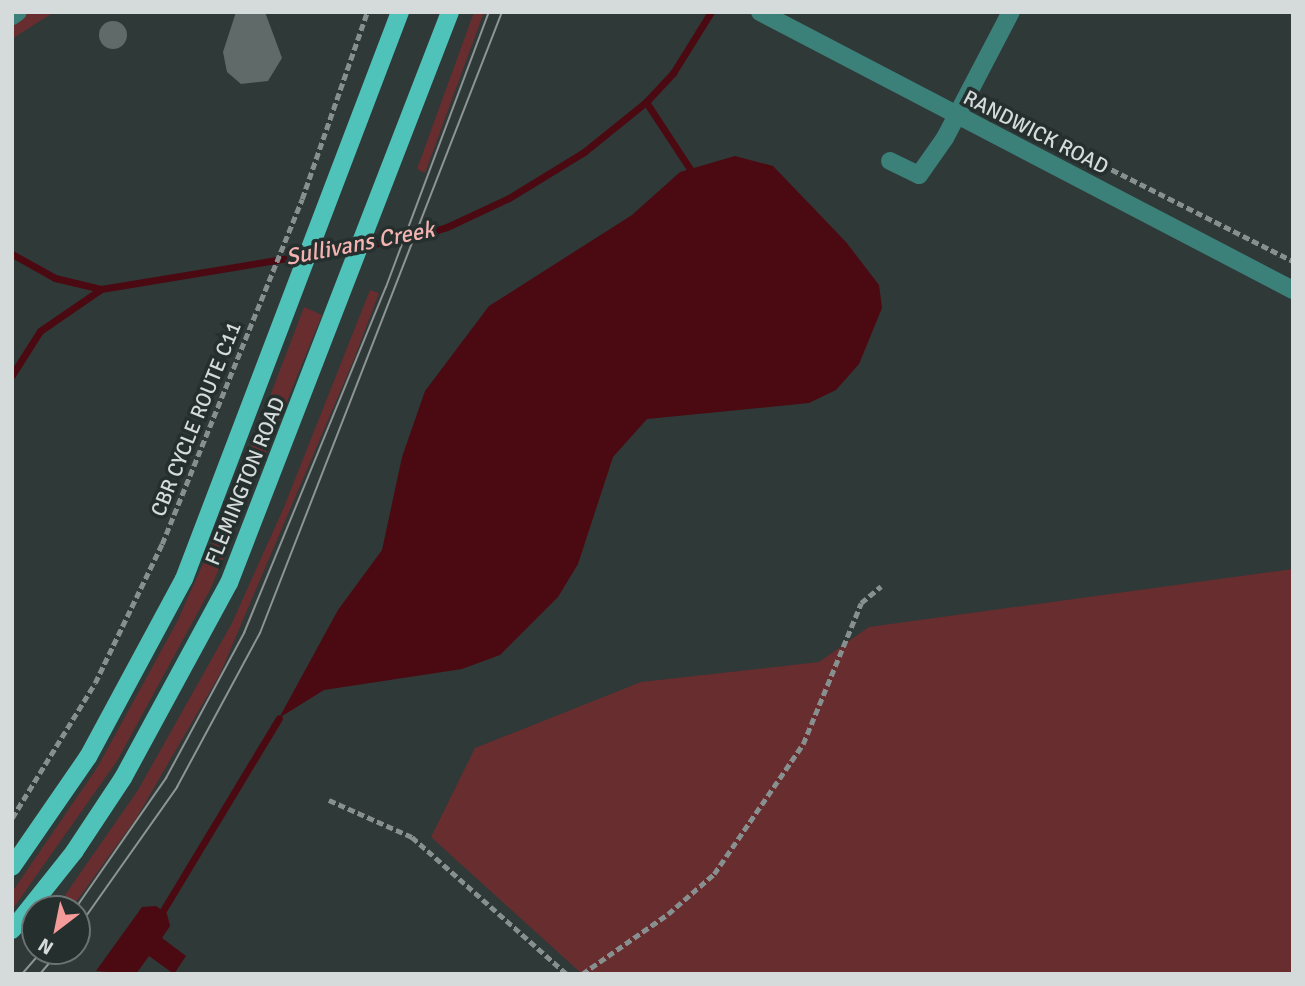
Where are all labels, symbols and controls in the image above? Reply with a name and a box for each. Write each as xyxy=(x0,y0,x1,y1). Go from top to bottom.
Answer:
street label: RANDWICK ROAD xyxy=(959,85,1113,179)
water label: Sullivans Creek xyxy=(283,216,437,272)
street label: CBR CYCLE ROUTE C11 xyxy=(145,318,247,520)
street label: FLEMINGTON ROAD xyxy=(200,393,290,569)
north arrow xyxy=(21,895,91,965)
text: N xyxy=(34,932,58,960)

